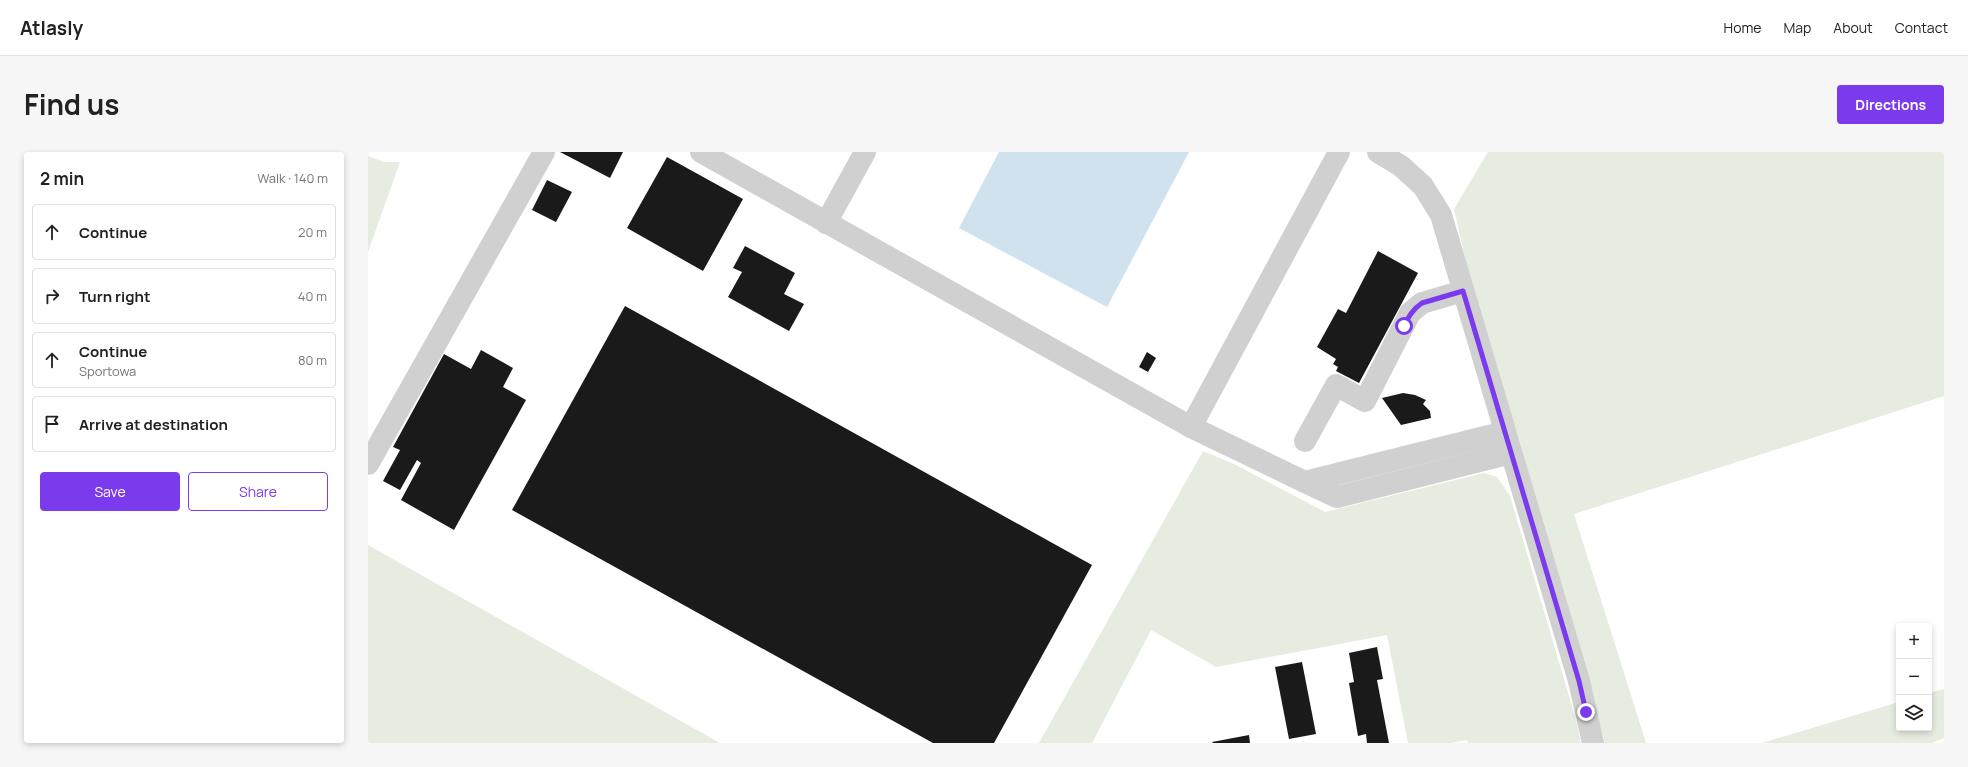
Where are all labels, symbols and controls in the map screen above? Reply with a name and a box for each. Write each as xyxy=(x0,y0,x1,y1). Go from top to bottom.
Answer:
text: Atlasly xyxy=(20,15,83,41)
text: Home xyxy=(1724,18,1761,37)
text: Map xyxy=(1783,18,1811,37)
text: About xyxy=(1833,18,1873,37)
text: Contact xyxy=(1895,18,1948,37)
text: Find us xyxy=(24,85,119,123)
button: Directions xyxy=(1837,85,1944,124)
text: 2 min xyxy=(40,167,84,190)
text: Walk · 140 m xyxy=(257,169,328,187)
icon: ahead xyxy=(41,221,63,243)
text: Continue xyxy=(79,222,147,243)
text: 20 m xyxy=(298,223,327,241)
icon: right xyxy=(41,285,63,307)
text: Turn right xyxy=(79,286,150,307)
text: 40 m xyxy=(298,287,327,305)
route start xyxy=(1395,317,1413,335)
text: Continue xyxy=(79,341,147,362)
icon: ahead xyxy=(41,349,63,371)
text: 80 m xyxy=(298,351,327,369)
text: Sportowa xyxy=(79,362,136,380)
icon: arrive xyxy=(41,413,63,435)
text: Arrive at destination xyxy=(79,414,228,435)
button: Save xyxy=(40,472,180,511)
button: Share xyxy=(188,472,328,511)
map controls xyxy=(1896,623,1932,731)
button: + xyxy=(1896,623,1932,659)
button: − xyxy=(1896,659,1932,695)
button: layers xyxy=(1896,695,1932,731)
route end xyxy=(1577,703,1595,721)

